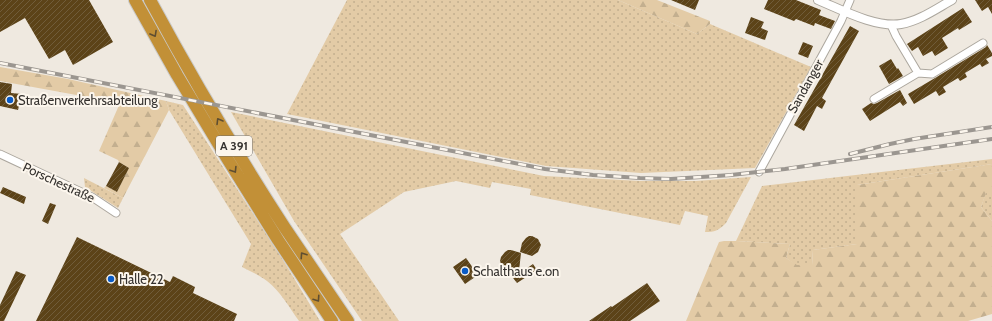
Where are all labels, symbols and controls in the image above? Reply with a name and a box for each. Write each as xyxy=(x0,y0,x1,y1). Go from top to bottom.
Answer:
one-way arrow xyxy=(149,30,157,37)
street label: Sandanger xyxy=(784,56,827,116)
place label: Straßenverkehrsabteilung xyxy=(18,92,158,108)
marker: Straßenverkehrsabteilung xyxy=(5,95,15,105)
one-way arrow xyxy=(216,118,224,125)
road number: A 391 xyxy=(216,136,252,156)
street label: Porschestraße xyxy=(20,158,98,206)
one-way arrow xyxy=(229,166,237,173)
one-way arrow xyxy=(301,252,308,259)
place label: Schalthaus e.on xyxy=(473,263,559,279)
marker: Schalthaus e.on xyxy=(460,266,470,276)
place label: Halle 22 xyxy=(119,271,164,287)
marker: Halle 22 xyxy=(106,274,116,284)
one-way arrow xyxy=(312,295,320,302)

